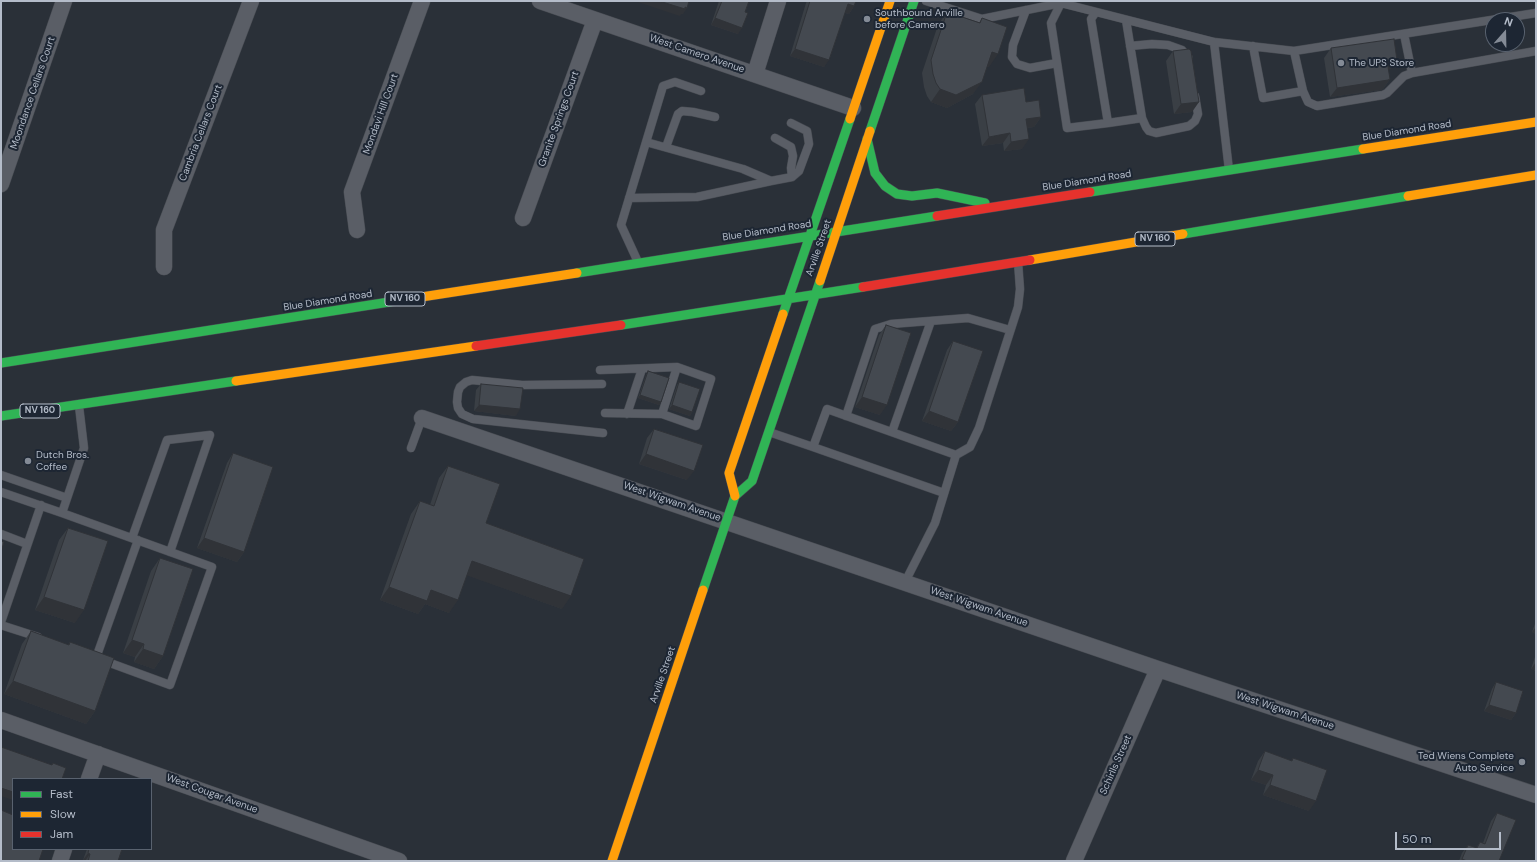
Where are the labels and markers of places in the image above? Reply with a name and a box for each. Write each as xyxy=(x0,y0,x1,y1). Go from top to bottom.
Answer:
place label: Southbound Arville before Camero xyxy=(875,7,963,30)
marker: Southbound Arville before Camero xyxy=(862,14,872,24)
place label: The UPS Store xyxy=(1349,57,1414,69)
marker: The UPS Store xyxy=(1336,58,1346,68)
place label: Dutch Bros. Coffee xyxy=(36,449,89,472)
marker: Dutch Bros. Coffee xyxy=(23,456,33,466)
place label: Ted Wiens Complete Auto Service xyxy=(1418,750,1514,774)
marker: Ted Wiens Complete Auto Service xyxy=(1517,757,1527,767)

